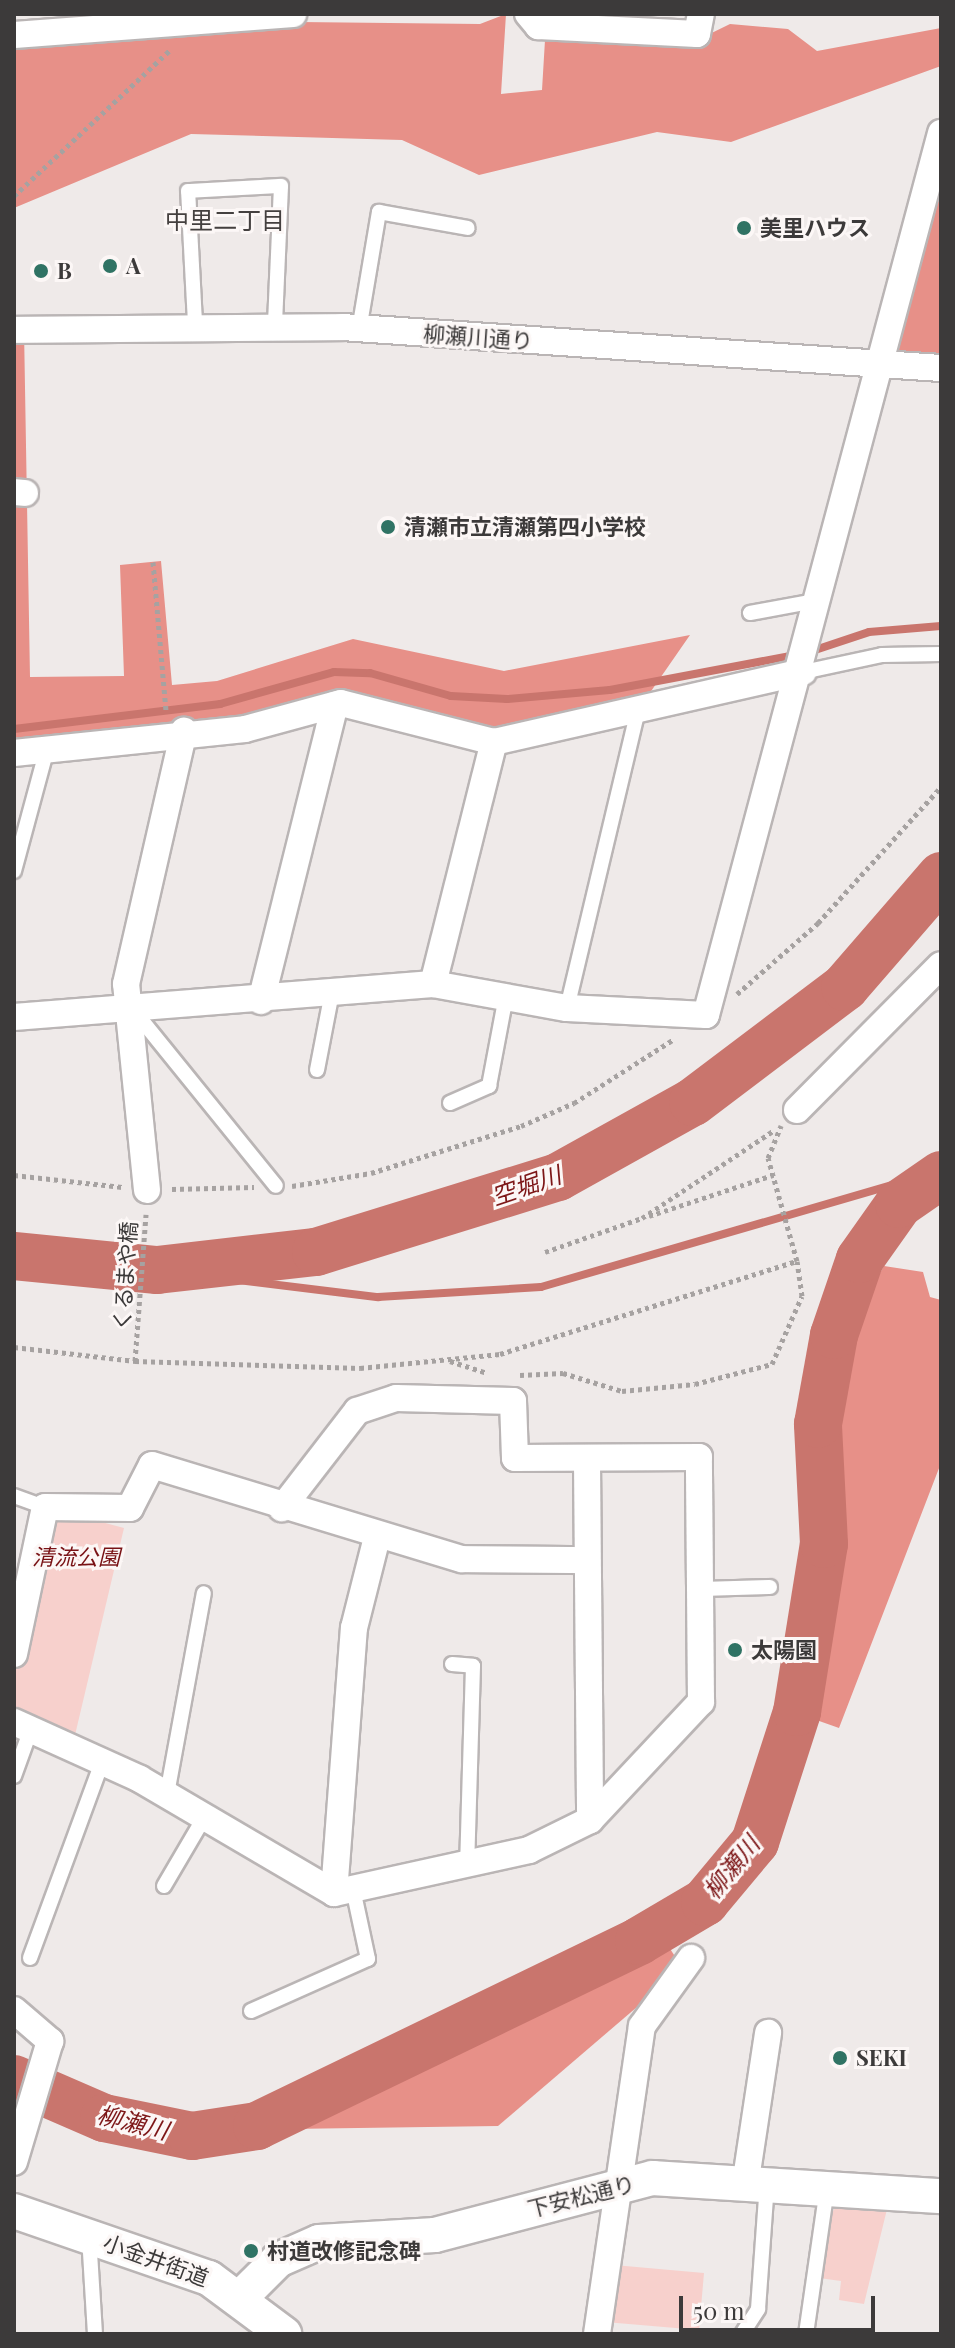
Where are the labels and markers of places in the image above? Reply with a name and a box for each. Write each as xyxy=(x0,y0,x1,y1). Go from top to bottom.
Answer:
place label: 美里ハウス xyxy=(760,215,870,241)
marker: 美里ハウス xyxy=(735,219,753,237)
place label: A xyxy=(126,253,141,279)
marker: A xyxy=(101,257,119,275)
place label: B xyxy=(57,258,72,284)
marker: B xyxy=(32,262,50,280)
place label: 清瀬市立清瀬第四小学校 xyxy=(404,514,646,540)
marker: 清瀬市立清瀬第四小学校 xyxy=(379,518,397,536)
place label: 太陽園 xyxy=(751,1637,817,1663)
marker: 太陽園 xyxy=(726,1641,744,1659)
place label: SEKI xyxy=(856,2045,907,2071)
marker: SEKI xyxy=(831,2049,849,2067)
place label: 村道改修記念碑 xyxy=(267,2238,421,2264)
marker: 村道改修記念碑 xyxy=(242,2242,260,2260)

